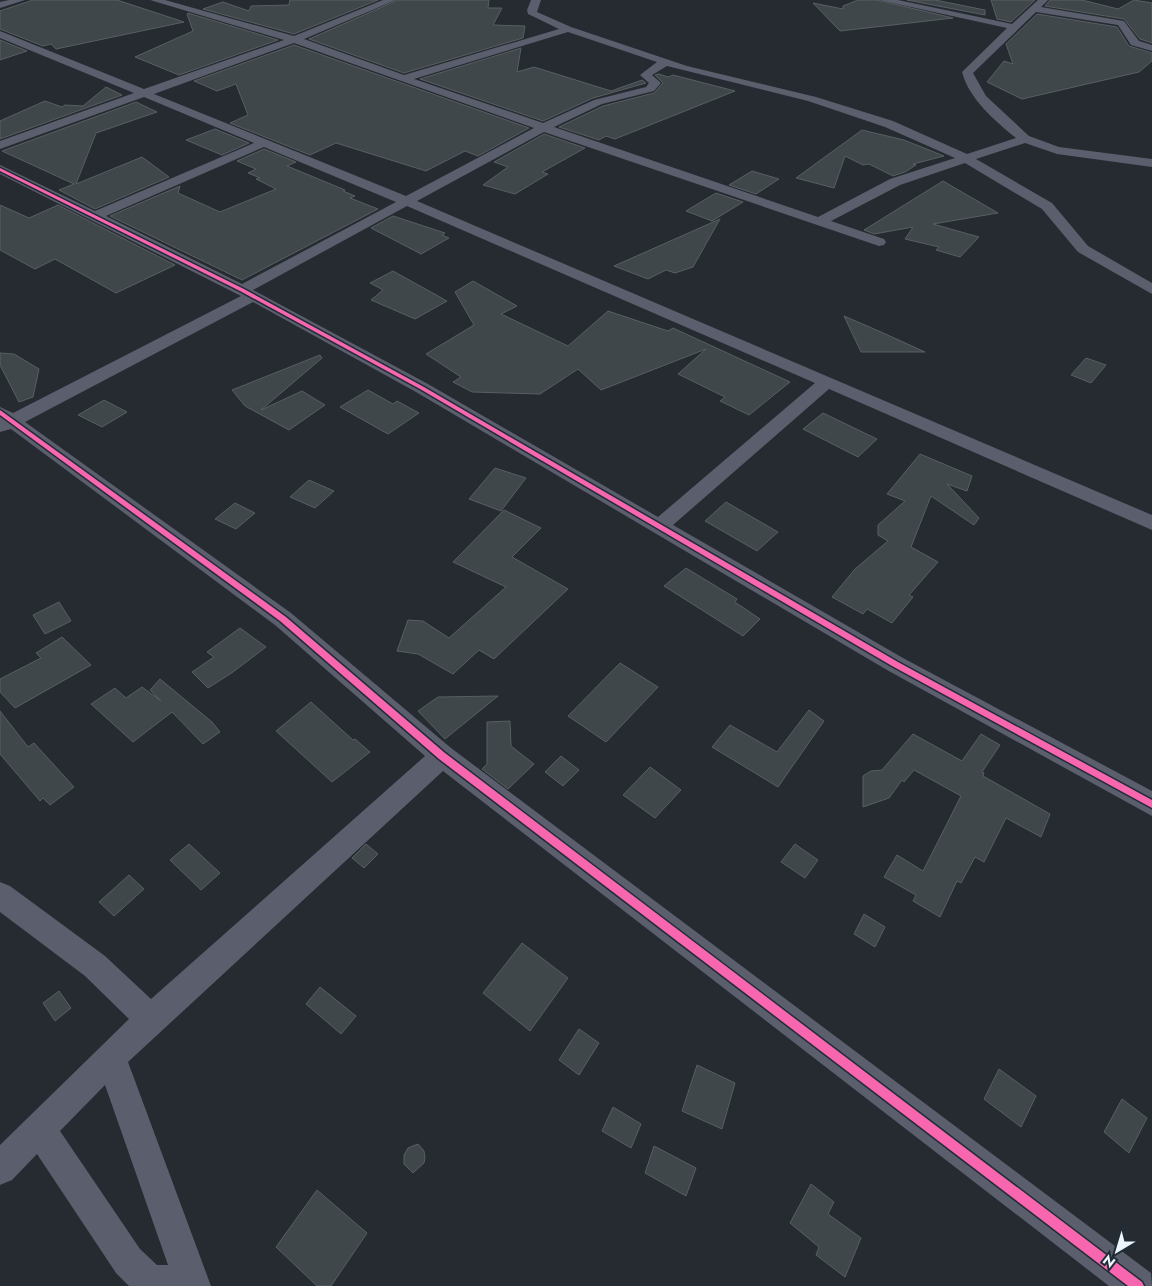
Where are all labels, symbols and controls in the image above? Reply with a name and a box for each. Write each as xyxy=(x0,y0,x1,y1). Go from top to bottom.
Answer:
north arrow xyxy=(1092,1226,1142,1276)
text: N xyxy=(1098,1250,1120,1273)

